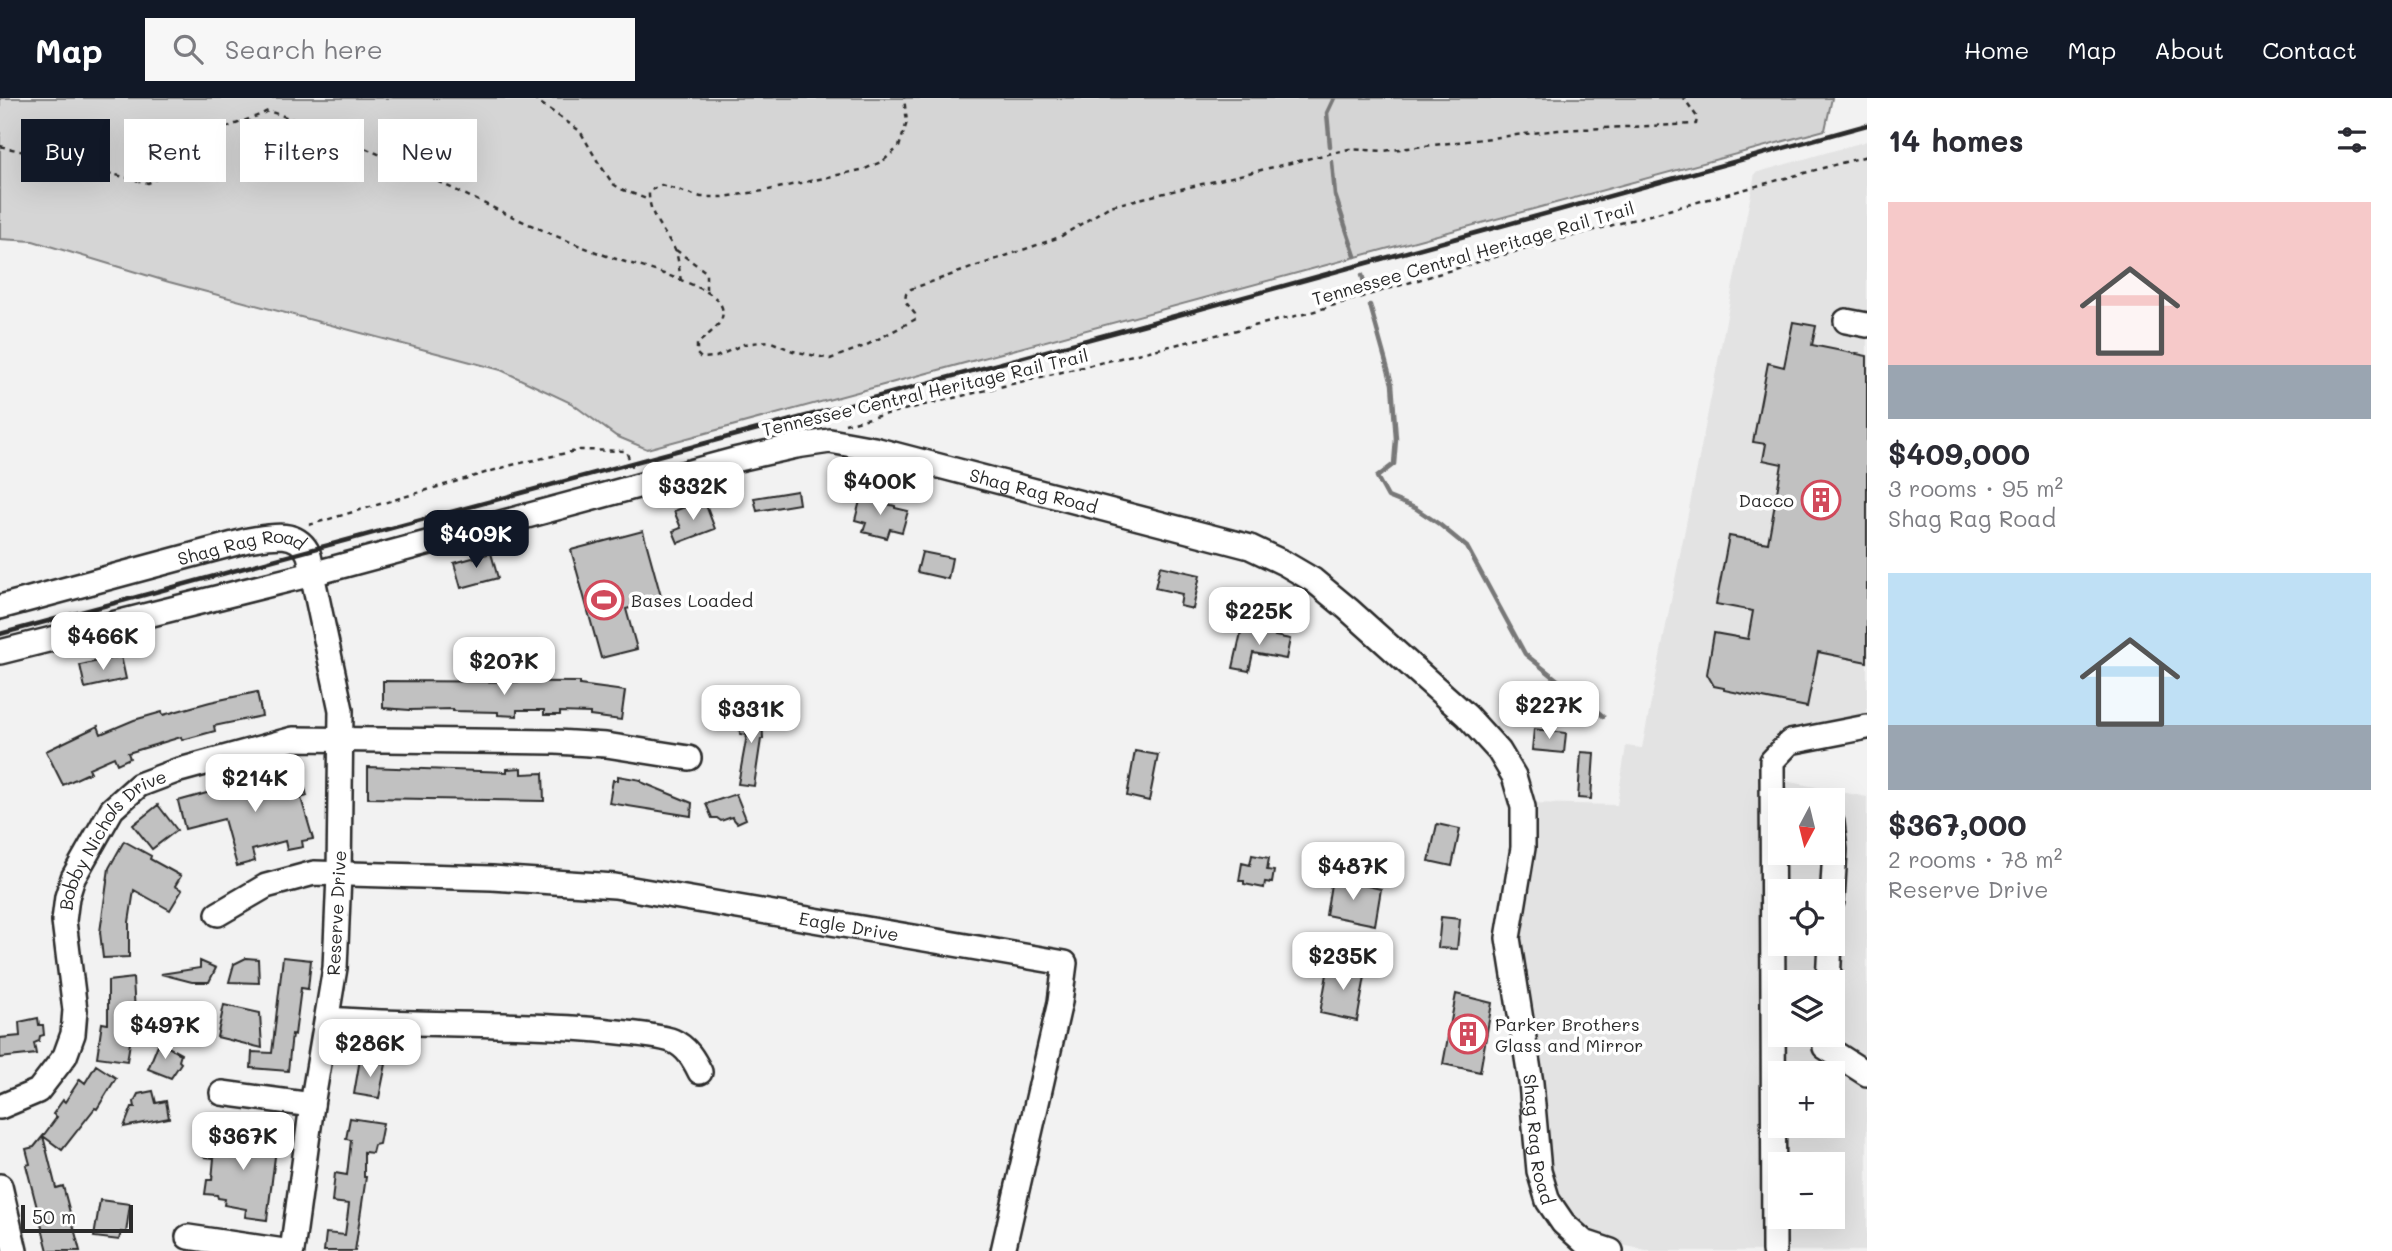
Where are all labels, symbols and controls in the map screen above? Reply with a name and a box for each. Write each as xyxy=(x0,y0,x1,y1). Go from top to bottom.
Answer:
search box xyxy=(145,18,635,81)
text: Map xyxy=(35,28,103,71)
icon: search xyxy=(169,30,207,68)
text: Search here xyxy=(225,32,383,66)
text: Home xyxy=(1964,34,2029,65)
text: Map xyxy=(2067,34,2116,65)
text: About xyxy=(2154,34,2224,65)
text: Contact xyxy=(2262,34,2357,65)
chip: Buy xyxy=(21,119,110,182)
chip: Rent xyxy=(124,119,226,182)
chip: Filters xyxy=(240,119,364,182)
chip: New xyxy=(378,119,477,182)
text: 14 homes xyxy=(1888,120,2024,160)
icon: filters xyxy=(2333,121,2371,159)
street label: Tennessee Central Heritage Rail Trail xyxy=(1309,195,1637,311)
icon: home xyxy=(2067,248,2193,374)
street label: Tennessee Central Heritage Rail Trail xyxy=(760,343,1090,441)
text: $409,000 xyxy=(1888,433,2030,473)
pin: $400K xyxy=(831,458,929,517)
pin: $332K xyxy=(644,462,742,522)
street label: Shag Rag Road xyxy=(967,462,1100,519)
text: $400K xyxy=(843,465,917,495)
text: $332K xyxy=(658,470,728,500)
text: 3 rooms · 95 m² xyxy=(1888,473,2063,503)
building icon: Dacco xyxy=(1800,479,1842,521)
place label: Dacco xyxy=(1739,488,1794,512)
text: Shag Rag Road xyxy=(1888,503,2056,533)
pin: $409K xyxy=(427,510,525,570)
text: $409K xyxy=(440,518,512,548)
street label: Shag Rag Road xyxy=(175,524,311,571)
sports icon: Bases Loaded xyxy=(583,579,625,621)
place label: Bases Loaded xyxy=(631,588,753,612)
pin: $225K xyxy=(1210,588,1308,647)
text: $225K xyxy=(1225,595,1293,625)
pin: $466K xyxy=(54,612,152,672)
icon: home xyxy=(2067,619,2193,745)
text: $466K xyxy=(67,620,139,650)
pin: $207K xyxy=(455,638,553,697)
text: $207K xyxy=(469,645,539,675)
pin: $227K xyxy=(1500,682,1598,741)
pin: $331K xyxy=(702,686,800,745)
text: $227K xyxy=(1515,689,1583,719)
text: $331K xyxy=(717,693,785,723)
pin: $214K xyxy=(206,754,304,814)
text: $214K xyxy=(222,762,288,792)
street label: Bobby Nichols Drive xyxy=(53,764,170,912)
north arrow xyxy=(1768,788,1844,864)
map controls xyxy=(1768,788,1845,1229)
text: $367,000 xyxy=(1888,804,2026,844)
pin: $487K xyxy=(1304,842,1402,902)
text: 2 rooms · 78 m² xyxy=(1888,844,2062,874)
street label: Reserve Drive xyxy=(321,850,351,976)
text: $487K xyxy=(1317,850,1389,880)
text: Reserve Drive xyxy=(1888,874,2049,904)
button: locate xyxy=(1768,879,1845,956)
street label: Eagle Drive xyxy=(797,906,901,946)
pin: $235K xyxy=(1294,932,1392,992)
text: $235K xyxy=(1308,940,1378,970)
button: layers xyxy=(1768,970,1845,1047)
pin: $497K xyxy=(116,1002,214,1061)
text: $497K xyxy=(130,1009,200,1039)
place label: Parker Brothers Glass and Mirror xyxy=(1495,1012,1643,1057)
building icon: Parker Brothers Glass and Mirror xyxy=(1447,1013,1489,1055)
pin: $286K xyxy=(321,1020,419,1079)
text: $286K xyxy=(335,1027,405,1057)
button: + xyxy=(1768,1061,1845,1138)
street label: Shag Rag Road xyxy=(1518,1072,1560,1207)
pin: $367K xyxy=(194,1112,292,1172)
text: $367K xyxy=(208,1120,278,1150)
button: − xyxy=(1768,1152,1845,1229)
scale bar xyxy=(21,1202,133,1234)
text: 50 m xyxy=(32,1204,76,1229)

